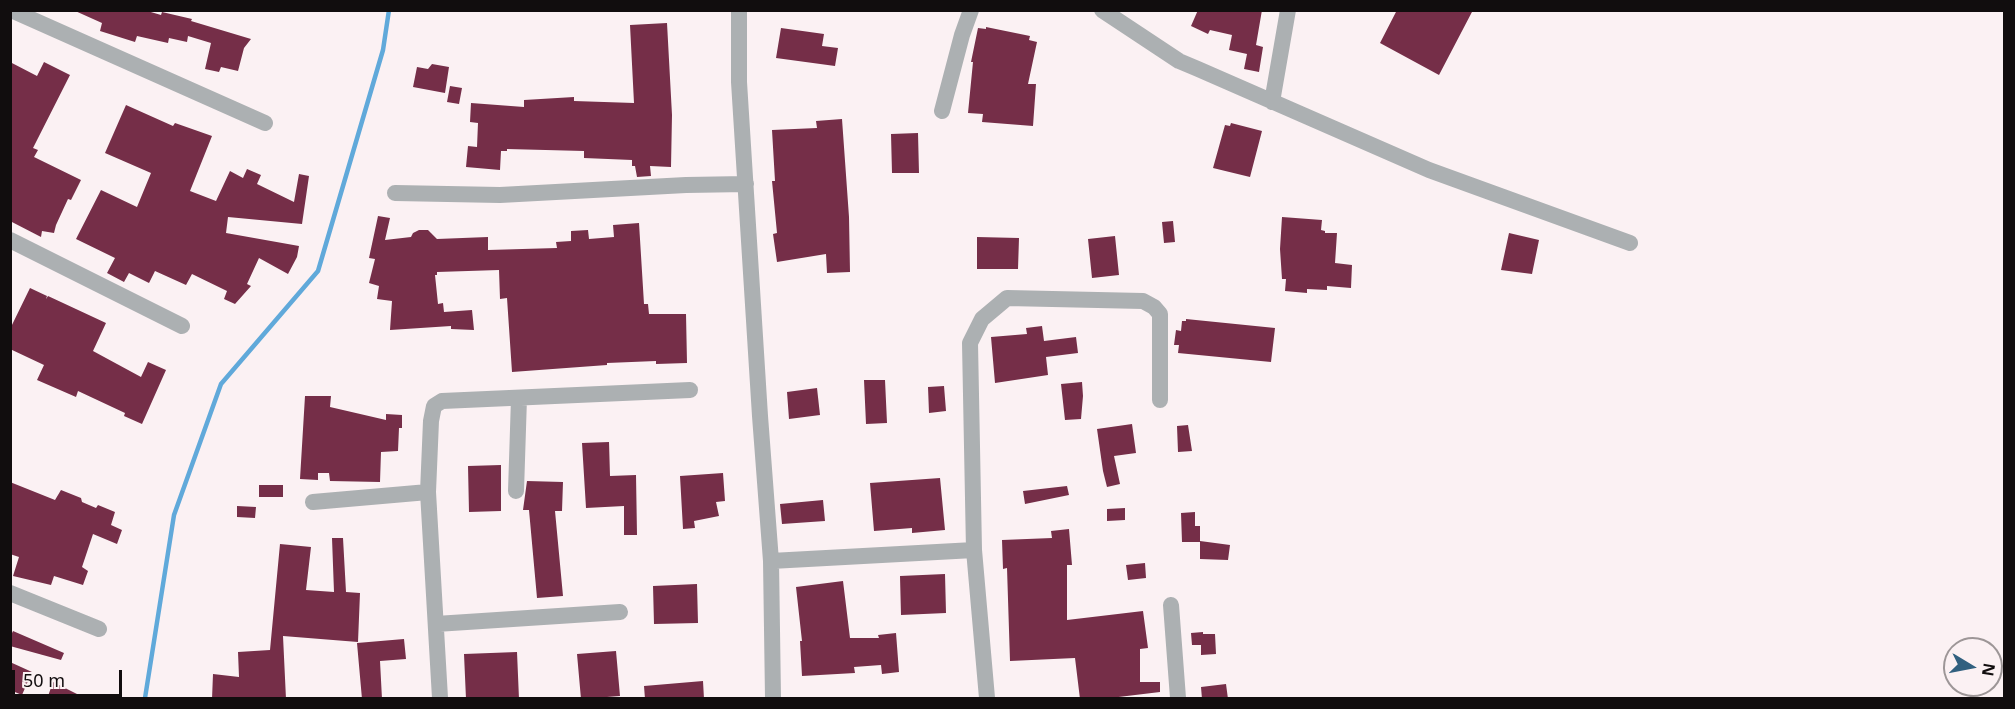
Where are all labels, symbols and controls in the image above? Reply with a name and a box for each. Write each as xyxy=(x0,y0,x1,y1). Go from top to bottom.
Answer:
north arrow xyxy=(1943,637,2003,697)
scale bar xyxy=(15,658,124,696)
text: N xyxy=(1977,661,2001,678)
text: 50 m xyxy=(23,668,65,692)

